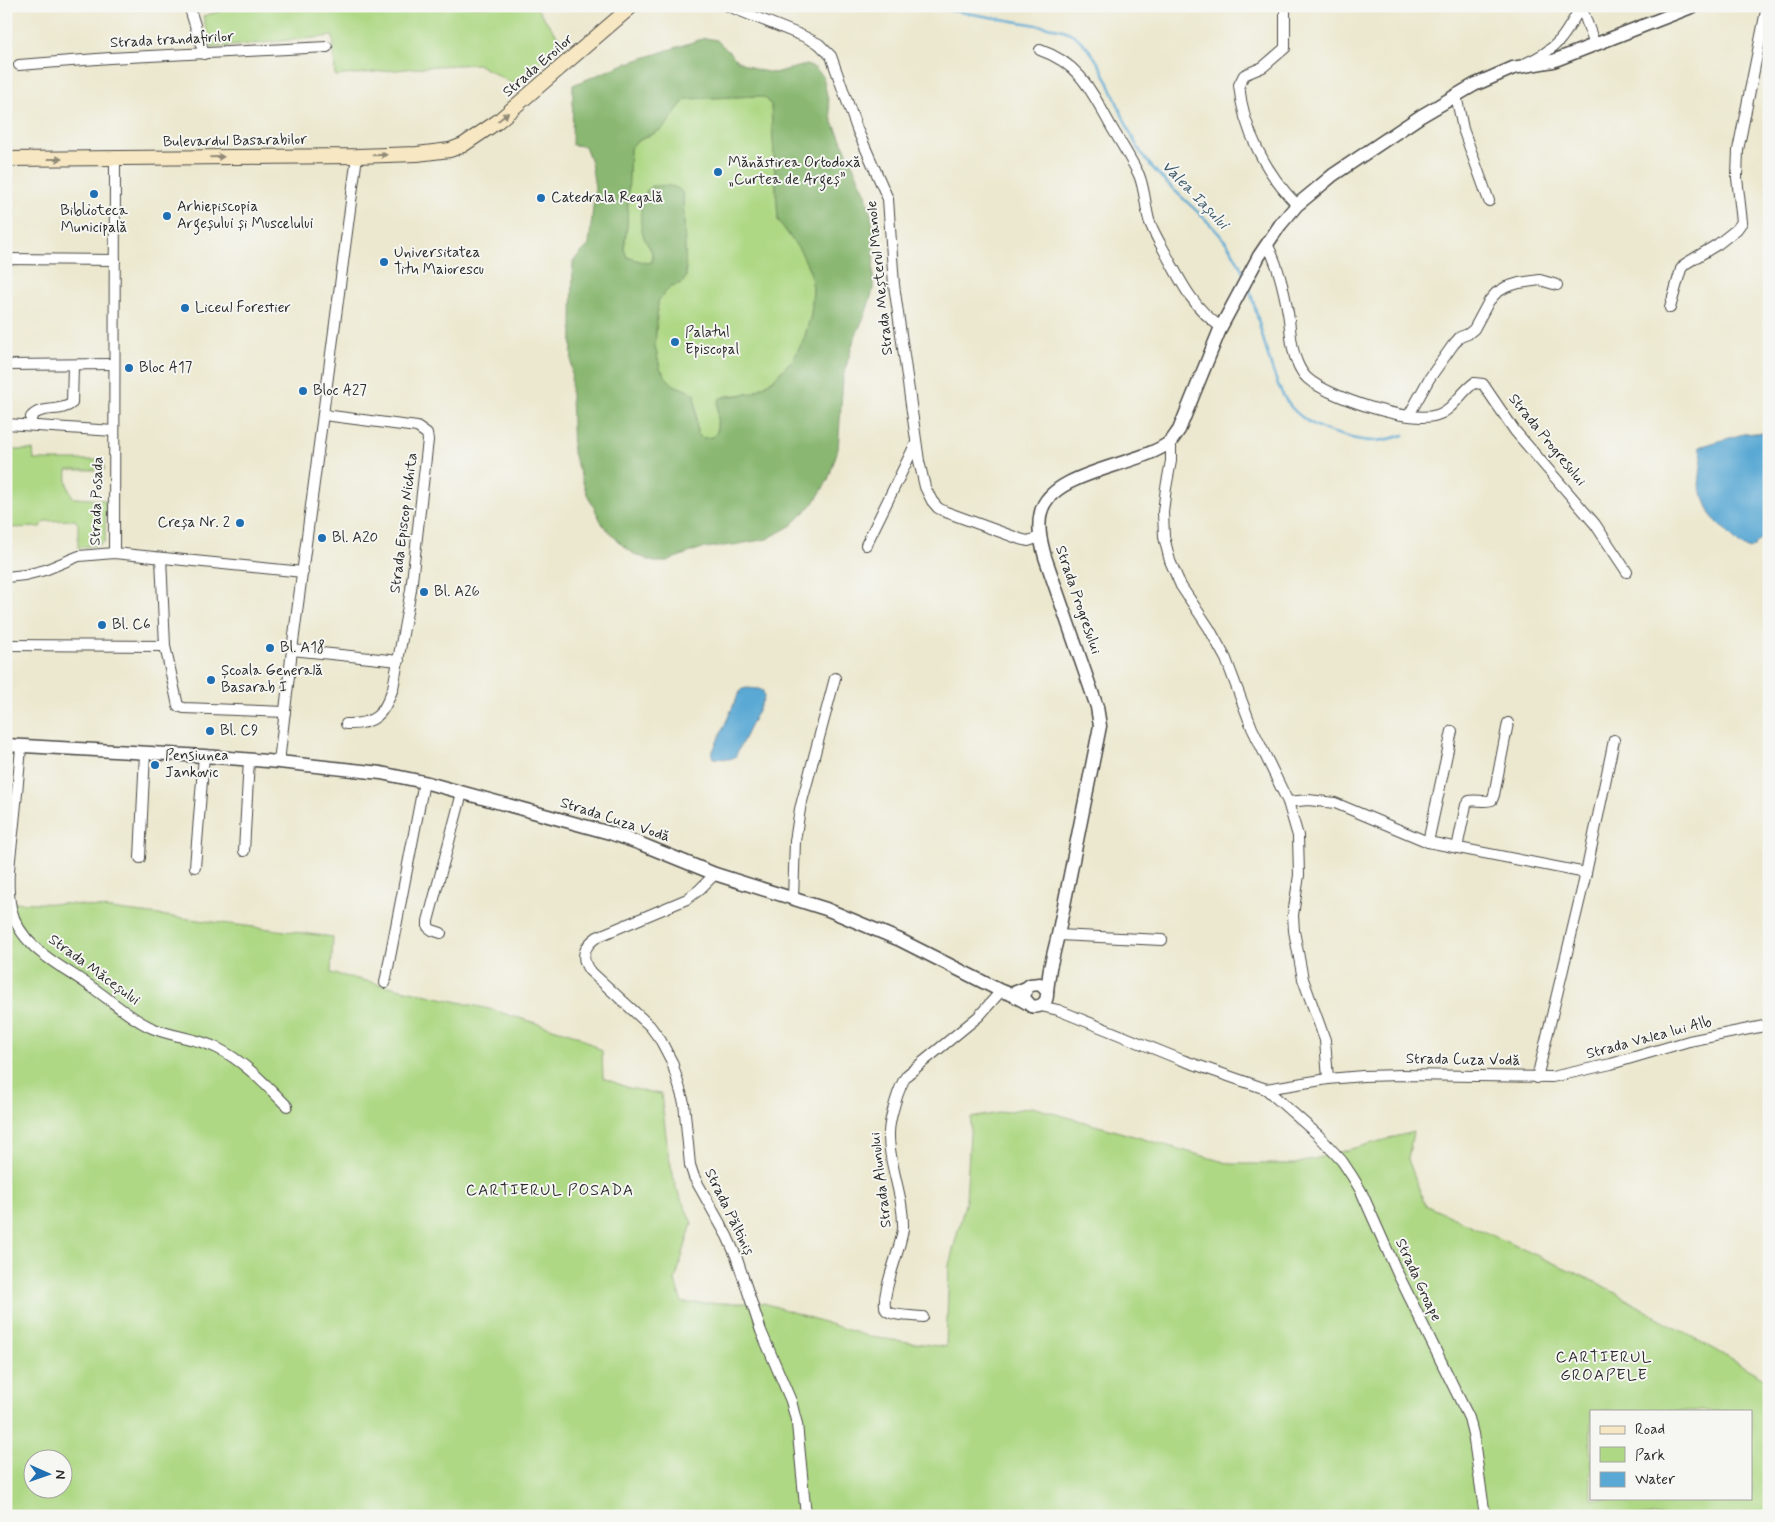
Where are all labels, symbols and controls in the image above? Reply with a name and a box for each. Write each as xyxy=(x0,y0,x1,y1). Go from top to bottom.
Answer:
street label: Strada trandafirilor xyxy=(109,27,235,53)
street label: Strada Eroilor xyxy=(499,29,578,102)
one-way arrow xyxy=(496,112,509,123)
street label: Bulevardul Basarabilor xyxy=(163,130,307,152)
one-way arrow xyxy=(372,151,388,159)
one-way arrow xyxy=(210,153,226,161)
place label: Mănăstirea Ortodoxă „Curtea de Argeș” xyxy=(728,153,861,191)
one-way arrow xyxy=(47,155,63,163)
water label: Valea Iașului xyxy=(1157,156,1235,236)
marker: Mănăstirea Ortodoxă „Curtea de Argeș” xyxy=(712,166,724,178)
marker: Biblioteca Municipală xyxy=(88,188,100,200)
place label: Catedrala Regală xyxy=(551,188,664,208)
marker: Catedrala Regală xyxy=(535,192,547,204)
place label: Arhiepiscopia Argeșului și Muscelului xyxy=(177,197,313,235)
street label: Strada Meșterul Manole xyxy=(862,199,898,356)
place label: Biblioteca Municipală xyxy=(60,201,129,238)
marker: Arhiepiscopia Argeșului și Muscelului xyxy=(161,210,173,222)
place label: Universitatea Titu Maiorescu xyxy=(394,243,484,280)
marker: Universitatea Titu Maiorescu xyxy=(378,256,390,268)
place label: Liceul Forestier xyxy=(195,298,291,318)
marker: Liceul Forestier xyxy=(179,302,191,314)
place label: Palatul Episcopal xyxy=(685,323,739,360)
marker: Palatul Episcopal xyxy=(669,336,681,348)
place label: Bloc A17 xyxy=(139,358,193,378)
marker: Bloc A17 xyxy=(123,362,135,374)
place label: Bloc A27 xyxy=(313,381,367,401)
marker: Bloc A27 xyxy=(297,385,309,397)
street label: Strada Progresului xyxy=(1503,390,1591,490)
street label: Strada Episcop Nichita xyxy=(385,452,423,594)
street label: Strada Posada xyxy=(85,456,109,546)
place label: Creșa Nr. 2 xyxy=(158,513,230,533)
marker: Creșa Nr. 2 xyxy=(234,517,246,529)
place label: Bl. A20 xyxy=(332,528,378,548)
marker: Bl. A20 xyxy=(316,532,328,544)
street label: Strada Progresului xyxy=(1050,543,1106,657)
place label: Bl. A26 xyxy=(434,582,480,602)
marker: Bl. A26 xyxy=(418,586,430,598)
place label: Bl. C6 xyxy=(112,615,151,635)
marker: Bl. C6 xyxy=(96,619,108,631)
place label: Bl. A18 xyxy=(280,638,325,658)
marker: Bl. A18 xyxy=(264,642,276,654)
place label: Școala Generală Basarab I xyxy=(221,661,323,698)
marker: Școala Generală Basarab I xyxy=(205,674,217,686)
place label: Bl. C9 xyxy=(220,721,258,741)
marker: Bl. C9 xyxy=(204,725,216,737)
place label: Pensiunea Jankovic xyxy=(165,746,229,783)
marker: Pensiunea Jankovic xyxy=(149,759,161,771)
street label: Strada Cuza Vodă xyxy=(558,793,673,847)
street label: Strada Măceșului xyxy=(44,930,144,1010)
street label: Strada Valea lui Alb xyxy=(1584,1012,1714,1064)
street label: Strada Cuza Vodă xyxy=(1406,1049,1521,1071)
street label: Strada Alunului xyxy=(865,1131,897,1229)
street label: Strada Păltiniș xyxy=(699,1165,759,1259)
district label: CARTIERUL POSADA xyxy=(466,1180,634,1201)
street label: Strada Groape xyxy=(1390,1235,1446,1325)
district label: CARTIERUL GROAPELE xyxy=(1556,1347,1652,1386)
legend xyxy=(1590,1410,1752,1500)
text: Road xyxy=(1635,1420,1665,1440)
text: Park xyxy=(1635,1446,1665,1466)
north arrow xyxy=(22,1450,72,1500)
text: N xyxy=(51,1469,69,1479)
text: Water xyxy=(1635,1470,1675,1490)

